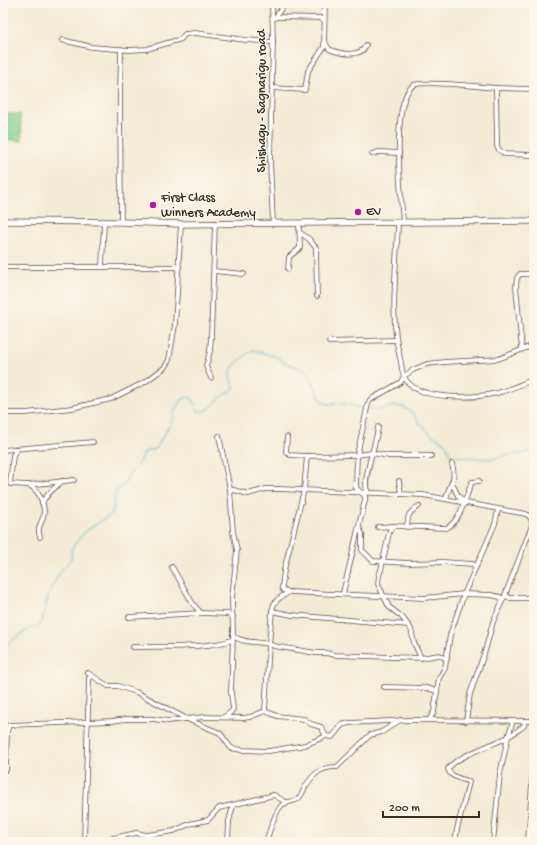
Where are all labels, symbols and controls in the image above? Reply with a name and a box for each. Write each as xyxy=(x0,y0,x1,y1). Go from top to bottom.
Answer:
street label: Shishagu - Sagnarigu road xyxy=(255,28,270,172)
place label: First Class Winners Academy xyxy=(160,191,256,221)
marker: First Class Winners Academy xyxy=(148,200,158,210)
place label: EV xyxy=(366,205,381,220)
marker: EV xyxy=(353,207,363,217)
scale bar xyxy=(383,793,479,819)
text: 200 m xyxy=(389,802,420,816)

